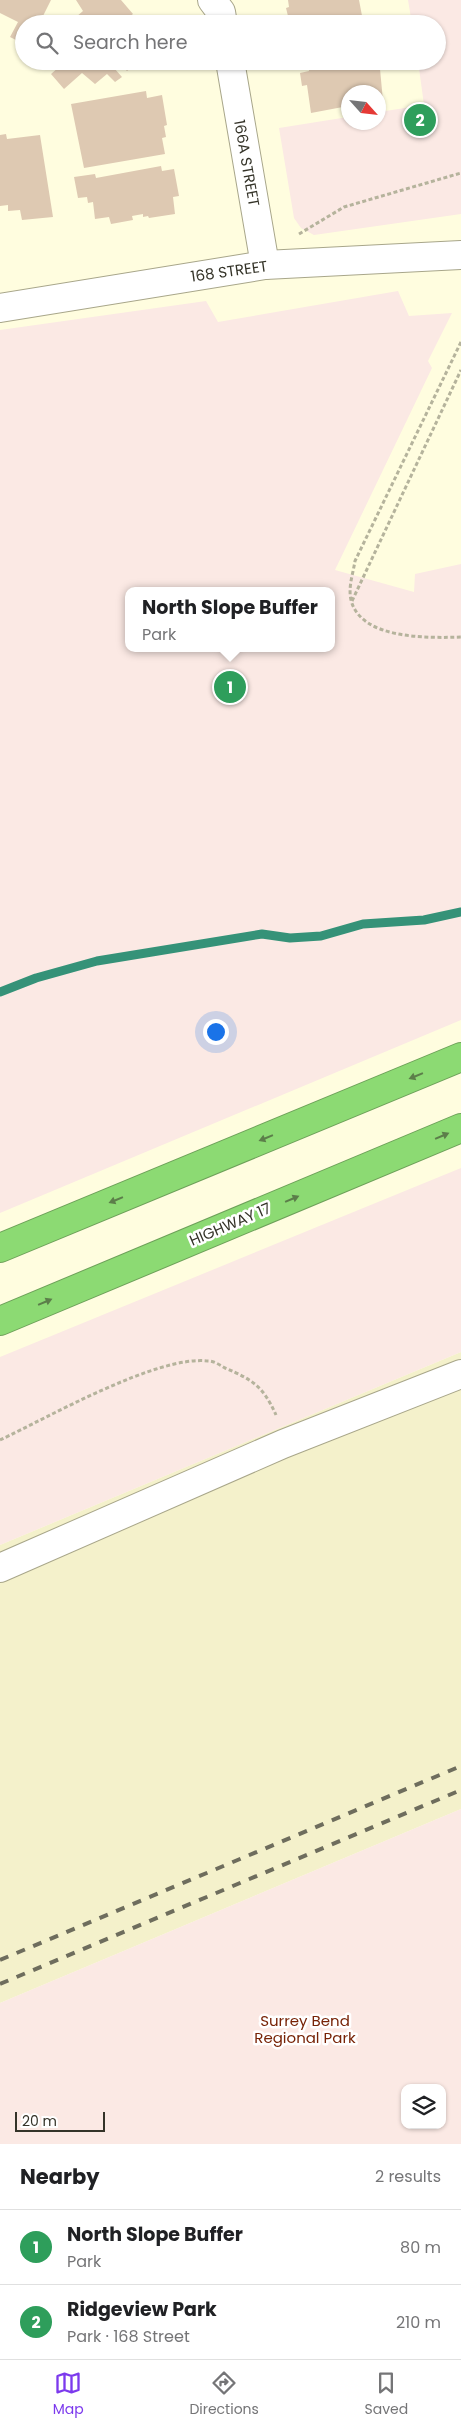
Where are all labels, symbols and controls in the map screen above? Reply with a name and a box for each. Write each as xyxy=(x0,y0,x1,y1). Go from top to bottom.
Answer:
search box xyxy=(15,15,446,70)
icon: search xyxy=(33,29,61,57)
text: Search here xyxy=(73,29,187,56)
north arrow xyxy=(341,85,386,130)
pin: 2 xyxy=(404,101,436,139)
street label: 166A STREET xyxy=(229,118,265,208)
street label: 168 STREET xyxy=(189,255,269,287)
popup xyxy=(125,587,335,652)
text: North Slope Buffer xyxy=(142,594,318,621)
text: Park xyxy=(142,623,176,646)
pin: 1 xyxy=(214,668,246,706)
your location xyxy=(203,1019,229,1045)
one-way arrow xyxy=(409,1072,423,1080)
one-way arrow xyxy=(435,1132,450,1140)
one-way arrow xyxy=(259,1134,273,1142)
one-way arrow xyxy=(285,1194,299,1202)
one-way arrow xyxy=(108,1196,123,1204)
street label: HIGHWAY 17 xyxy=(186,1197,274,1251)
one-way arrow xyxy=(38,1297,52,1305)
park label: Surrey Bend Regional Park xyxy=(254,2010,356,2048)
map controls xyxy=(401,2084,446,2129)
button: layers xyxy=(401,2084,446,2129)
scale bar xyxy=(15,2109,105,2132)
text: 20 m xyxy=(22,2111,57,2131)
text: Nearby xyxy=(20,2162,100,2191)
text: 2 results xyxy=(375,2165,441,2188)
text: North Slope Buffer xyxy=(67,2221,243,2248)
text: 1 xyxy=(33,2236,39,2259)
text: 80 m xyxy=(400,2236,441,2259)
text: Park xyxy=(67,2250,101,2273)
text: Ridgeview Park xyxy=(67,2296,217,2323)
text: 2 xyxy=(31,2311,41,2334)
text: 210 m xyxy=(396,2311,441,2334)
text: Park · 168 Street xyxy=(67,2325,190,2348)
tab: Map xyxy=(53,2369,84,2420)
tab: Directions xyxy=(189,2369,259,2420)
tab: Saved xyxy=(364,2369,408,2420)

